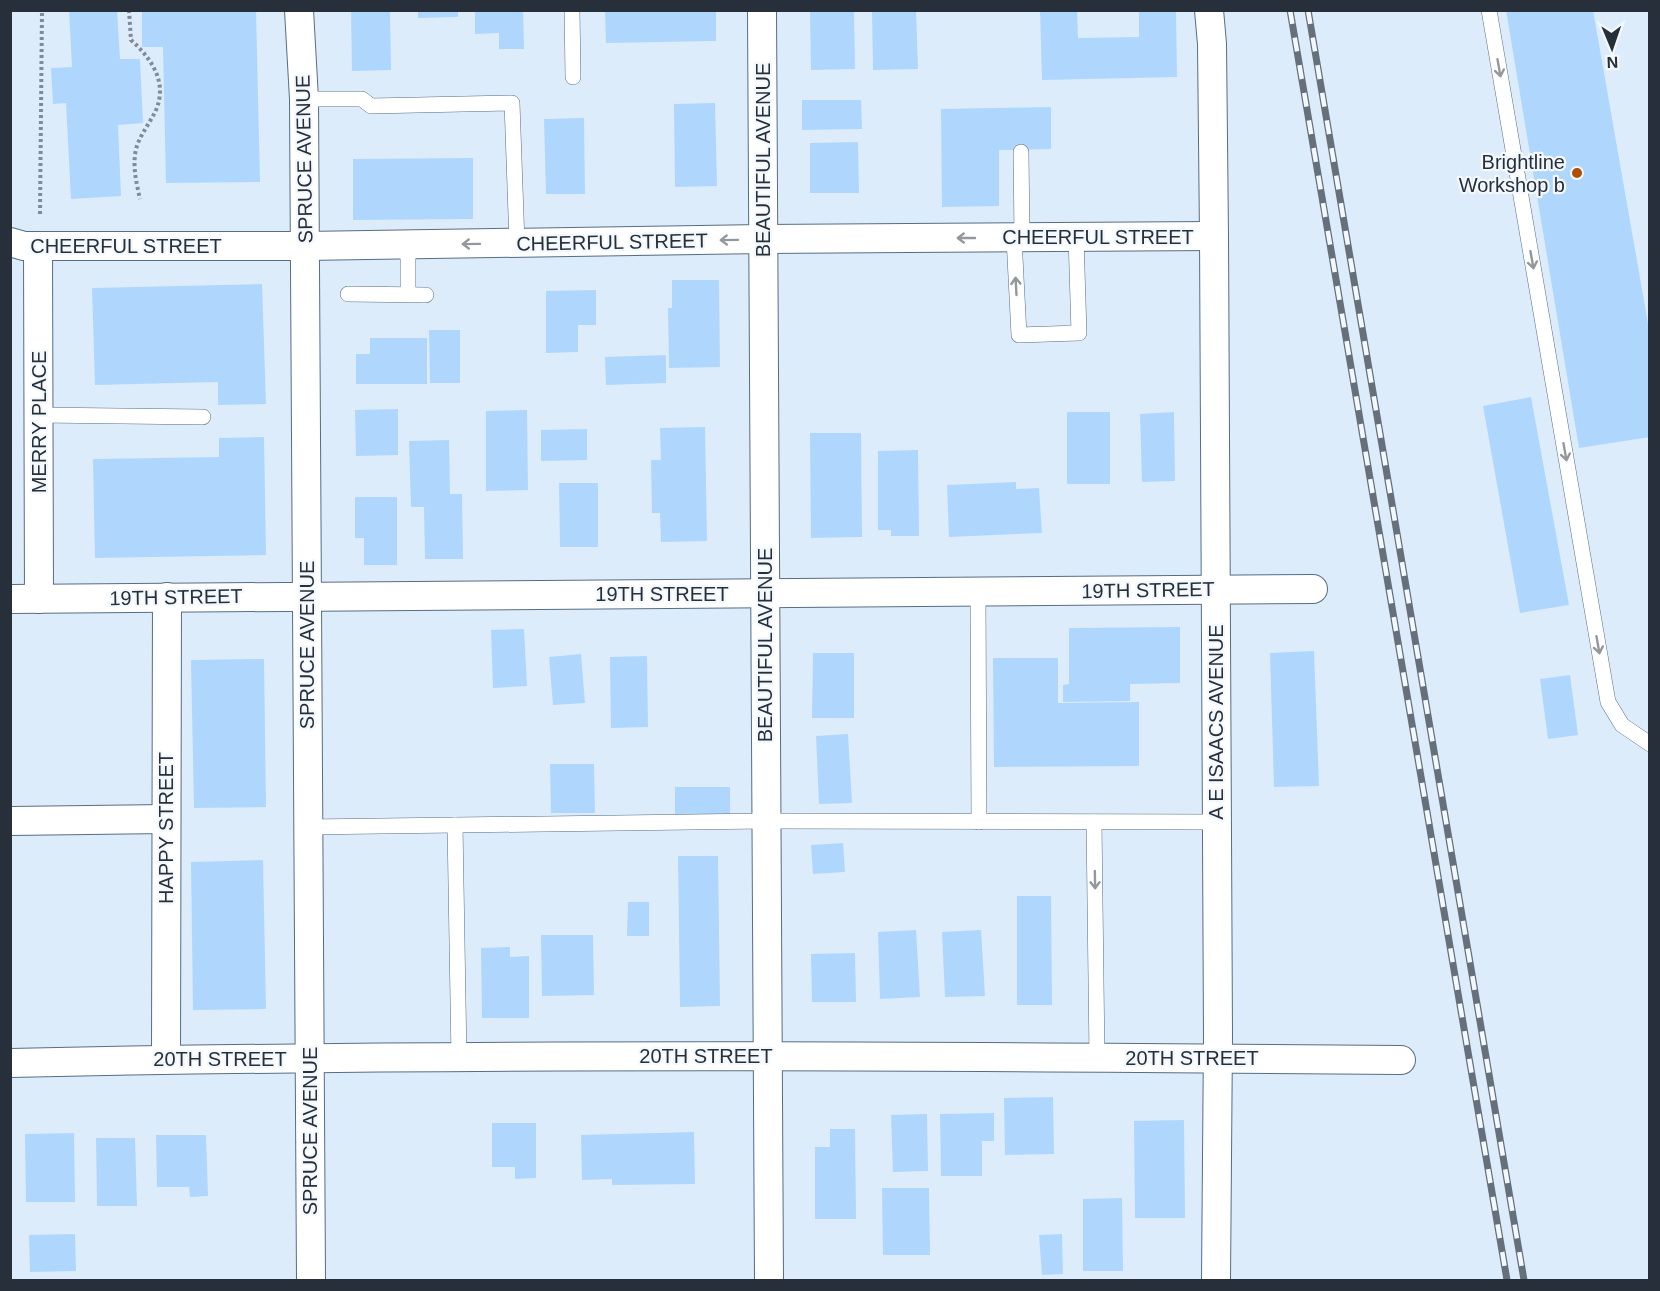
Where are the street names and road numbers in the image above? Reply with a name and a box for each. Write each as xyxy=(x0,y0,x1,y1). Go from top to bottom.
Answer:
street label: BEAUTIFUL AVENUE xyxy=(752,63,774,257)
street label: SPRUCE AVENUE xyxy=(292,75,316,243)
street label: CHEERFUL STREET xyxy=(1002,226,1194,248)
street label: CHEERFUL STREET xyxy=(516,229,708,255)
street label: CHEERFUL STREET xyxy=(30,235,222,257)
street label: MERRY PLACE xyxy=(28,351,50,493)
street label: BEAUTIFUL AVENUE xyxy=(754,548,776,742)
street label: SPRUCE AVENUE xyxy=(296,561,318,729)
street label: 19TH STREET xyxy=(1081,578,1215,602)
street label: 19TH STREET xyxy=(595,583,729,605)
street label: 19TH STREET xyxy=(109,585,243,609)
street label: A E ISAACS AVENUE xyxy=(1205,624,1227,820)
street label: HAPPY STREET xyxy=(155,752,177,904)
street label: 20TH STREET xyxy=(639,1045,773,1067)
street label: SPRUCE AVENUE xyxy=(299,1047,321,1215)
street label: 20TH STREET xyxy=(1125,1047,1259,1069)
street label: 20TH STREET xyxy=(153,1048,287,1070)

